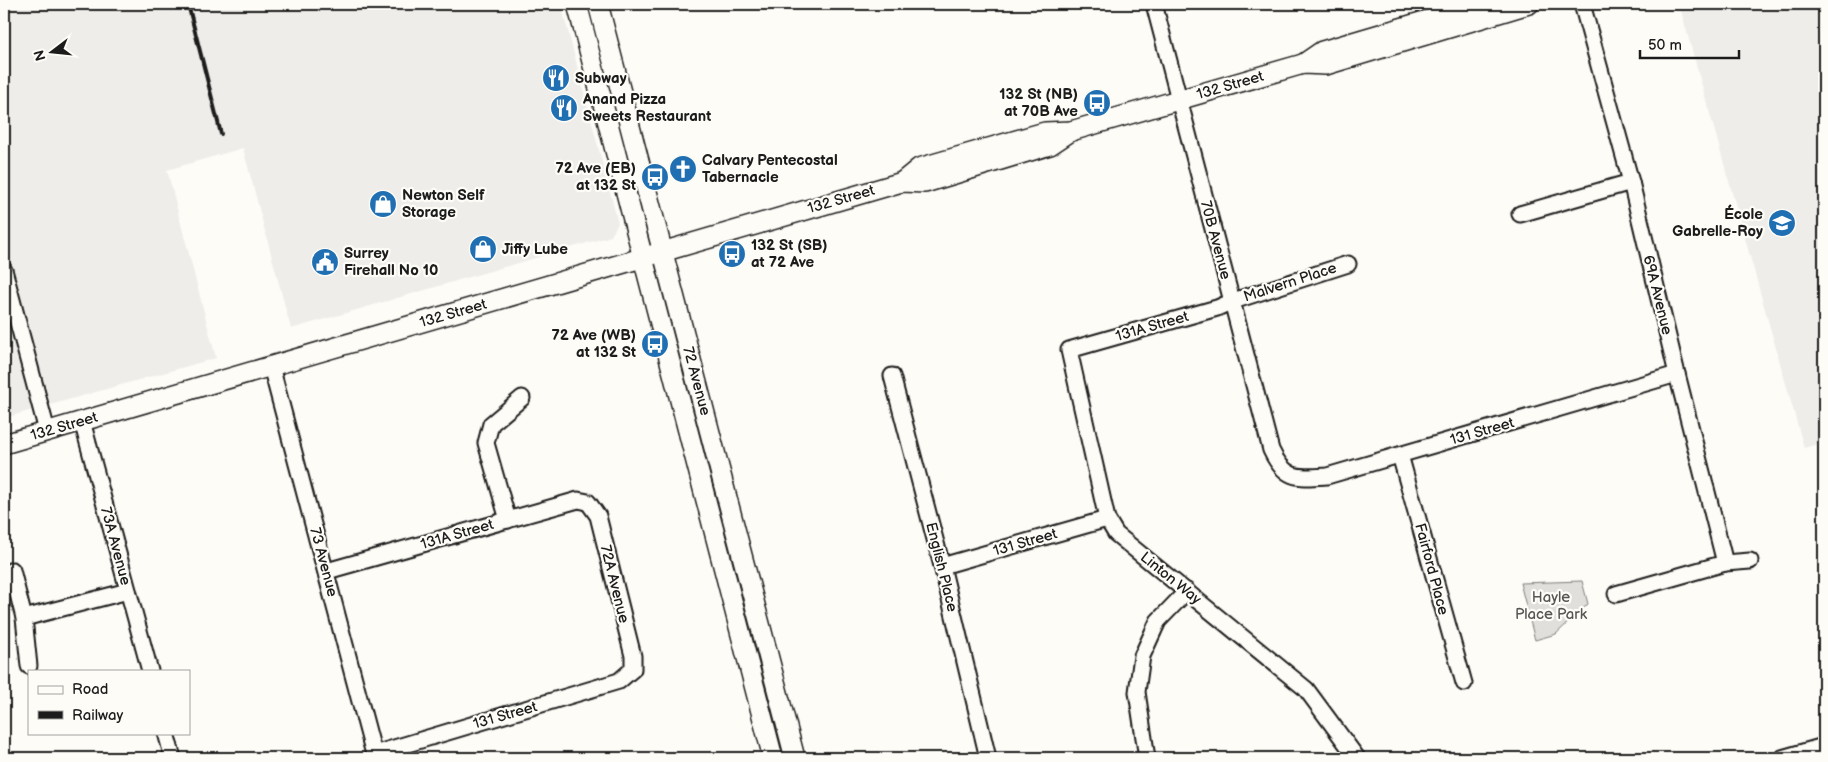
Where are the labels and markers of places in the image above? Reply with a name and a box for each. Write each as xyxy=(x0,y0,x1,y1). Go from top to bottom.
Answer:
restaurant icon: Subway xyxy=(541,63,571,93)
place label: Subway xyxy=(575,69,627,88)
place label: 132 St (NB) at 70B Ave xyxy=(999,85,1078,121)
bus stop icon: 132 St (NB) at 70B Ave xyxy=(1082,88,1112,118)
place label: Anand Pizza Sweets Restaurant xyxy=(582,90,711,126)
restaurant icon: Anand Pizza Sweets Restaurant xyxy=(549,93,579,123)
place label: Calvary Pentecostal Tabernacle xyxy=(702,151,838,187)
church icon: Calvary Pentecostal Tabernacle xyxy=(668,154,698,184)
place label: 72 Ave (EB) at 132 St xyxy=(556,159,636,195)
bus stop icon: 72 Ave (EB) at 132 St xyxy=(640,162,670,192)
place label: Newton Self Storage xyxy=(402,186,485,222)
shop icon: Newton Self Storage xyxy=(368,189,398,219)
place label: École Gabrelle-Roy xyxy=(1672,204,1763,241)
school or university icon: École Gabrelle-Roy xyxy=(1767,208,1797,238)
shop icon: Jiffy Lube xyxy=(468,234,498,264)
place label: 132 St (SB) at 72 Ave xyxy=(751,236,828,272)
bus stop icon: 132 St (SB) at 72 Ave xyxy=(717,239,747,269)
place label: Jiffy Lube xyxy=(502,240,568,259)
place label: Surrey Firehall No 10 xyxy=(344,244,438,280)
public building icon: Surrey Firehall No 10 xyxy=(310,247,340,277)
place label: 72 Ave (WB) at 132 St xyxy=(551,326,636,362)
bus stop icon: 72 Ave (WB) at 132 St xyxy=(640,329,670,359)

